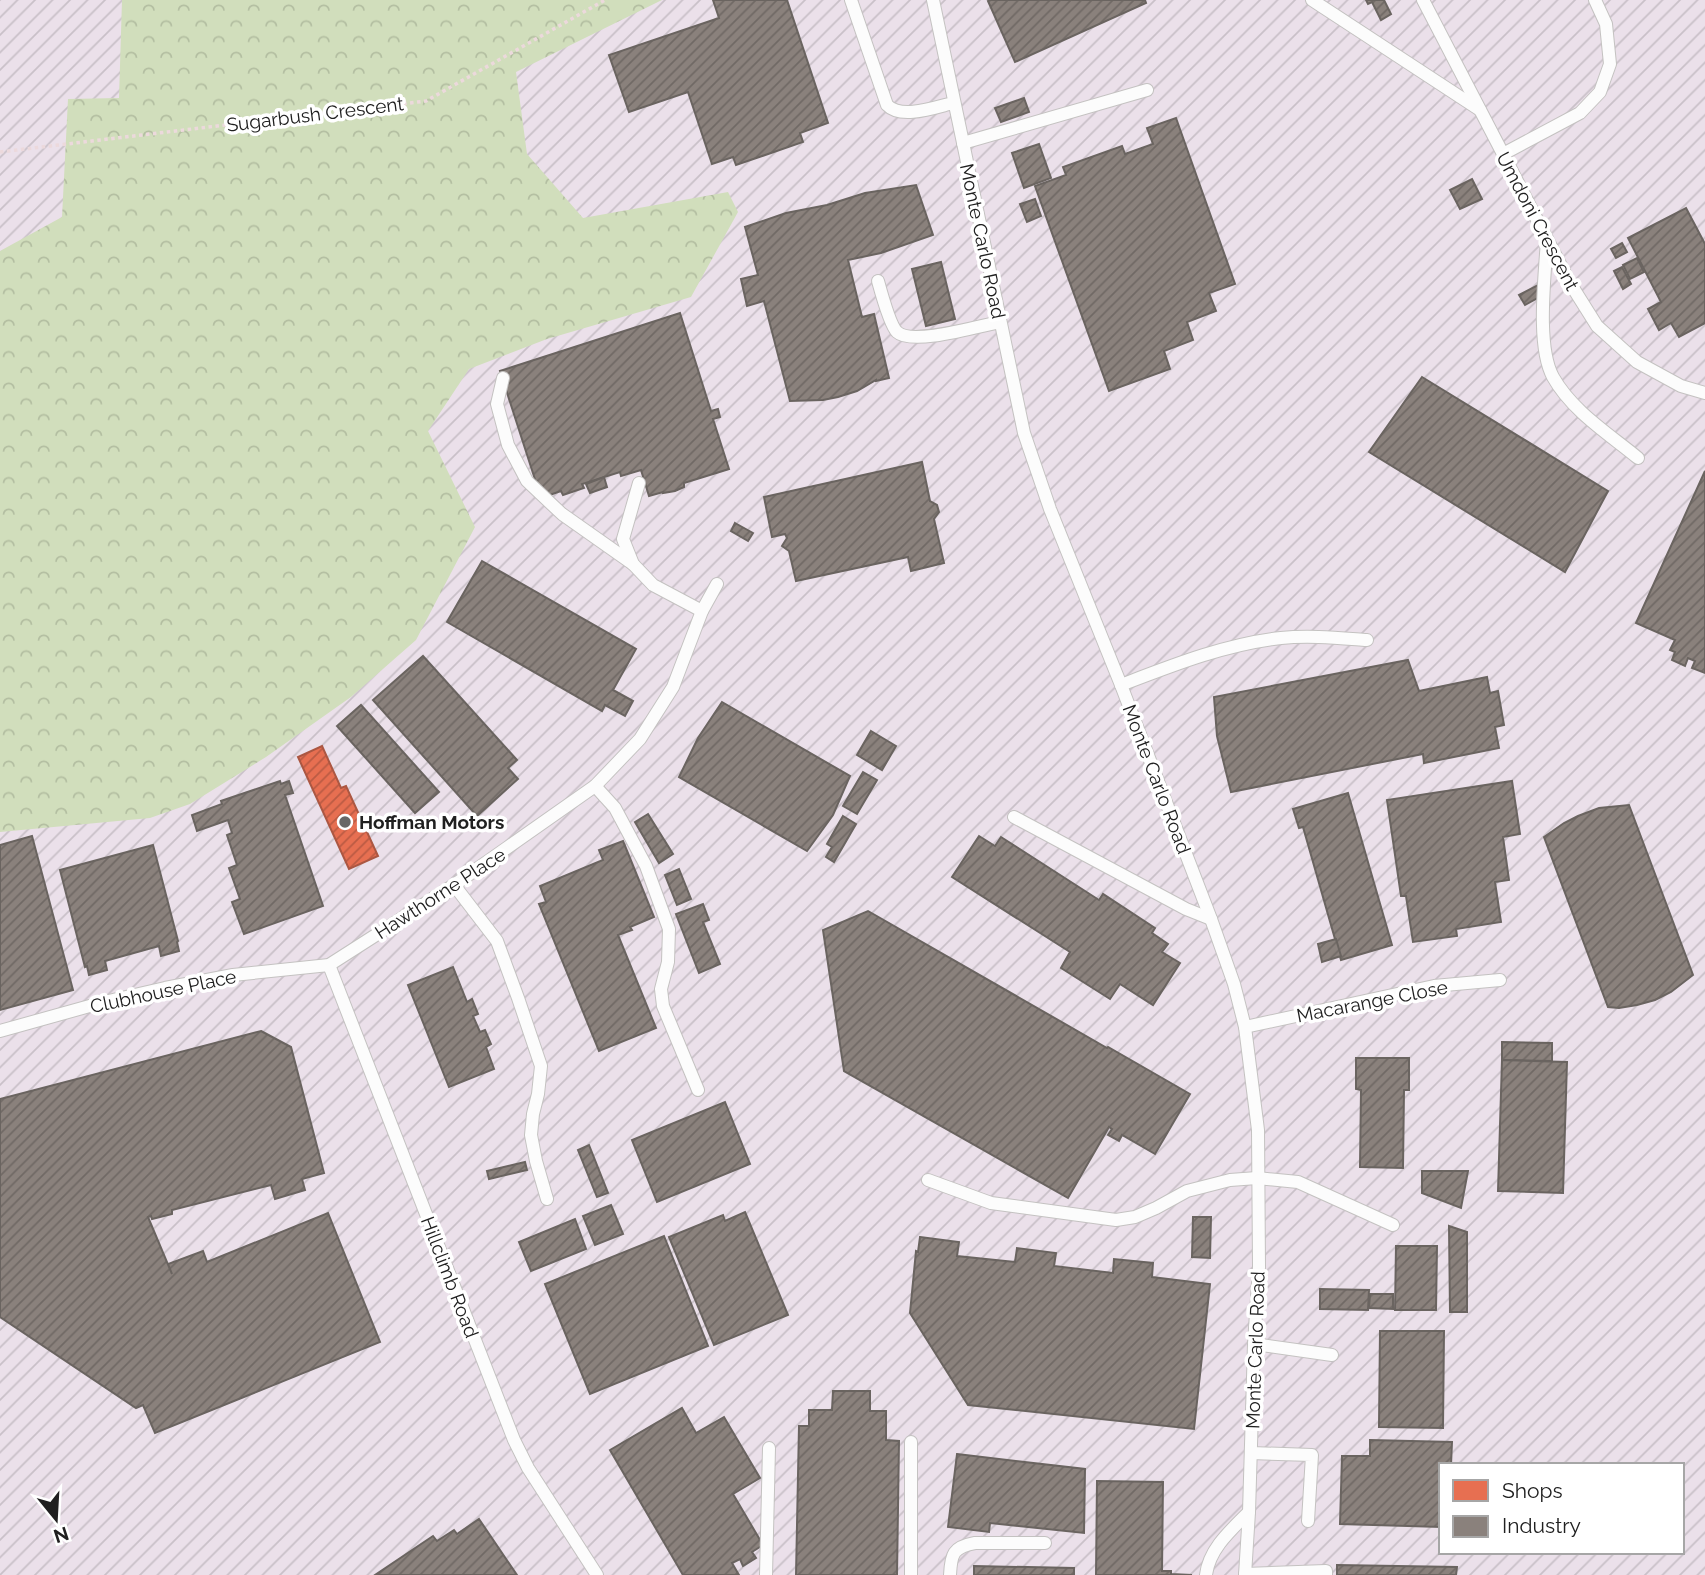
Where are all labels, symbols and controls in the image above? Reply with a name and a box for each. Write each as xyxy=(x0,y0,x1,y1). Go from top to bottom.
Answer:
street label: Sugarbush Crescent xyxy=(225,92,405,136)
street label: Umdoni Crescent xyxy=(1492,148,1584,294)
street label: Monte Carlo Road xyxy=(956,161,1010,321)
street label: Monte Carlo Road xyxy=(1118,701,1196,857)
place label: Hoffman Motors xyxy=(359,811,504,833)
marker: Hoffman Motors xyxy=(337,814,353,830)
street label: Hawthorne Place xyxy=(371,843,509,943)
street label: Clubhouse Place xyxy=(88,965,238,1017)
street label: Macarange Close xyxy=(1295,976,1449,1026)
street label: Hillclimb Road xyxy=(417,1213,483,1341)
street label: Monte Carlo Road xyxy=(1241,1271,1269,1429)
legend xyxy=(1439,1463,1684,1554)
text: Shops xyxy=(1502,1478,1563,1503)
north arrow xyxy=(21,1484,91,1554)
text: Industry xyxy=(1502,1513,1581,1538)
text: N xyxy=(51,1522,72,1548)

